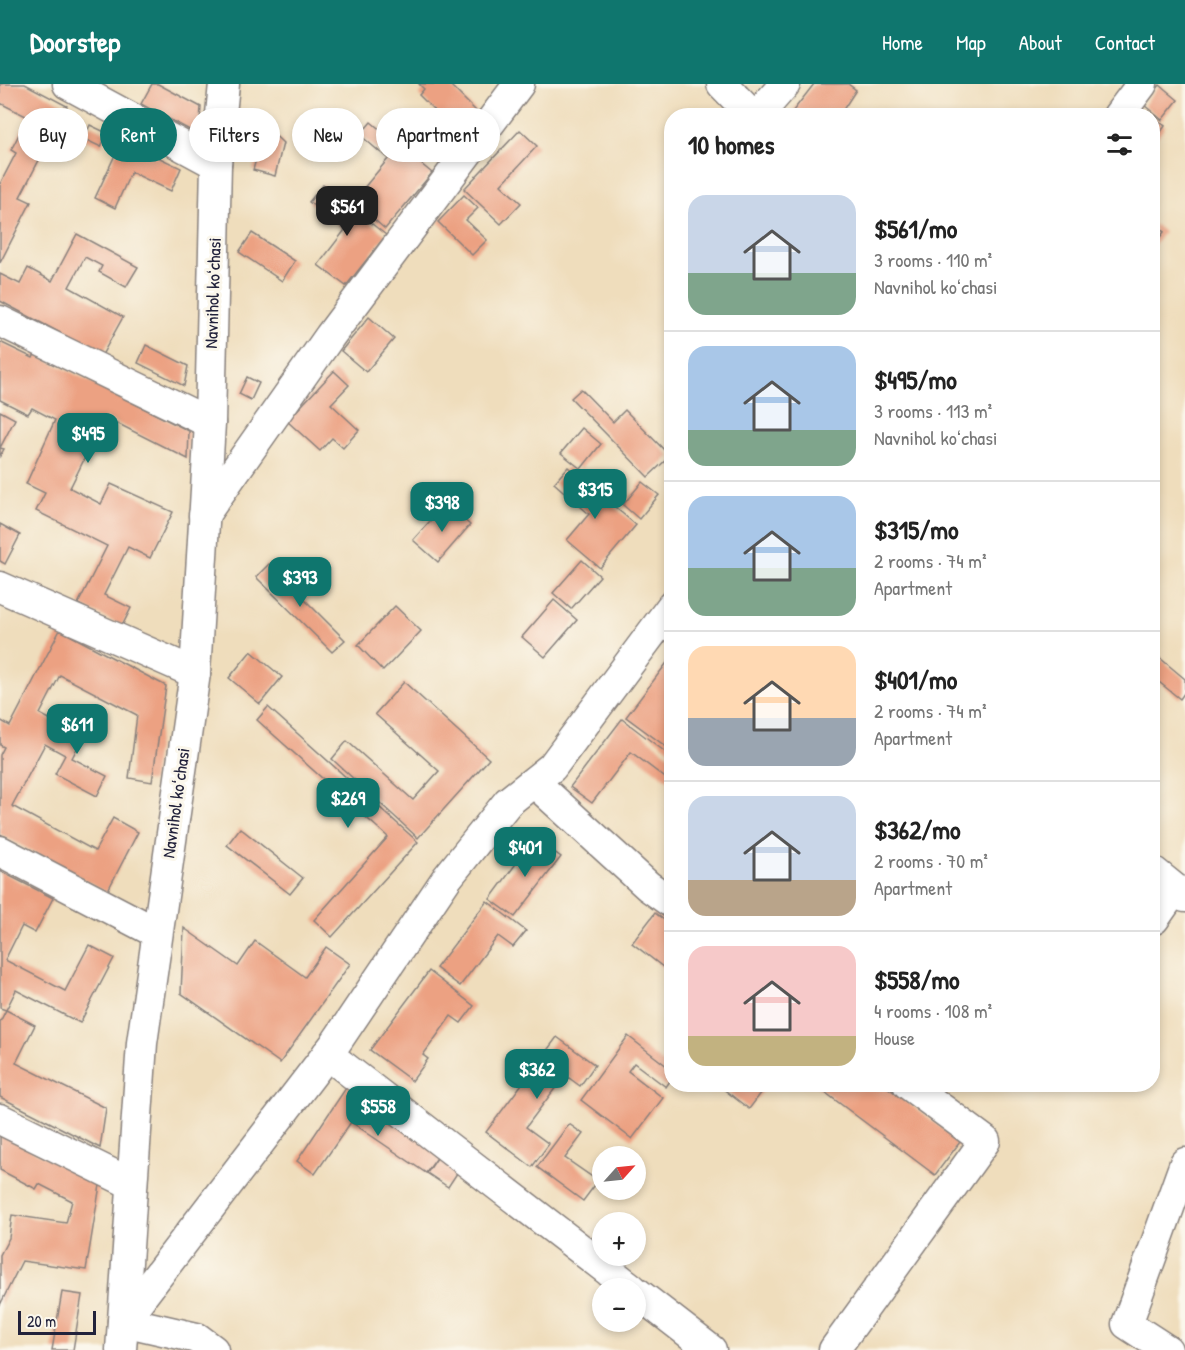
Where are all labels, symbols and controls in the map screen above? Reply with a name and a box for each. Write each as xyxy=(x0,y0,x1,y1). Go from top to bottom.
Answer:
text: Doorstep xyxy=(30,23,120,61)
text: Home xyxy=(882,28,923,57)
text: Map xyxy=(956,28,986,57)
text: About xyxy=(1019,28,1062,57)
text: Contact xyxy=(1095,28,1155,57)
chip: Buy xyxy=(18,108,88,162)
chip: Rent xyxy=(100,108,177,162)
chip: Filters xyxy=(189,108,280,162)
chip: New xyxy=(292,108,364,162)
chip: Apartment xyxy=(376,108,500,162)
text: 10 homes xyxy=(688,127,775,162)
icon: filters xyxy=(1103,128,1136,161)
pin: $561 xyxy=(311,186,383,237)
text: $561 xyxy=(330,192,364,219)
text: $561/mo xyxy=(874,211,957,246)
icon: home xyxy=(736,219,808,291)
street label: Navnihol koʻchasi xyxy=(198,237,227,349)
text: 3 rooms · 110 m² xyxy=(874,246,992,273)
text: Navnihol koʻchasi xyxy=(874,273,997,300)
text: $495/mo xyxy=(874,362,957,397)
icon: home xyxy=(736,370,808,442)
text: 3 rooms · 113 m² xyxy=(874,397,992,424)
pin: $495 xyxy=(52,413,124,464)
text: $495 xyxy=(71,419,105,446)
text: Navnihol koʻchasi xyxy=(874,424,997,451)
pin: $315 xyxy=(559,469,631,520)
text: $315 xyxy=(578,475,612,502)
pin: $398 xyxy=(406,482,478,533)
text: $398 xyxy=(424,488,460,515)
text: $315/mo xyxy=(874,512,958,547)
icon: home xyxy=(736,520,808,592)
text: 2 rooms · 74 m² xyxy=(874,547,986,574)
pin: $393 xyxy=(264,557,336,608)
text: $393 xyxy=(282,563,318,590)
text: Apartment xyxy=(874,574,952,601)
text: $401/mo xyxy=(874,662,957,697)
icon: home xyxy=(736,670,808,742)
text: 2 rooms · 74 m² xyxy=(874,697,986,724)
pin: $611 xyxy=(41,704,113,755)
text: $611 xyxy=(61,710,93,737)
text: Apartment xyxy=(874,724,952,751)
street label: Navnihol koʻchasi xyxy=(155,746,196,860)
pin: $269 xyxy=(312,778,384,829)
text: $269 xyxy=(331,784,365,811)
text: $362/mo xyxy=(874,812,961,847)
icon: home xyxy=(736,820,808,892)
pin: $401 xyxy=(489,827,561,878)
text: $401 xyxy=(508,833,542,860)
text: 2 rooms · 70 m² xyxy=(874,847,988,874)
text: Apartment xyxy=(874,874,952,901)
text: $558/mo xyxy=(874,962,960,997)
icon: home xyxy=(736,970,808,1042)
text: 4 rooms · 108 m² xyxy=(874,997,992,1024)
text: House xyxy=(874,1024,915,1051)
pin: $362 xyxy=(501,1049,573,1100)
text: $362 xyxy=(519,1055,555,1082)
pin: $558 xyxy=(342,1086,414,1137)
text: $558 xyxy=(360,1092,396,1119)
north arrow xyxy=(592,1146,646,1200)
map controls xyxy=(592,1146,646,1332)
button: + xyxy=(592,1212,646,1266)
button: − xyxy=(592,1278,646,1332)
scale bar xyxy=(18,1308,96,1336)
text: 20 m xyxy=(27,1310,56,1332)

